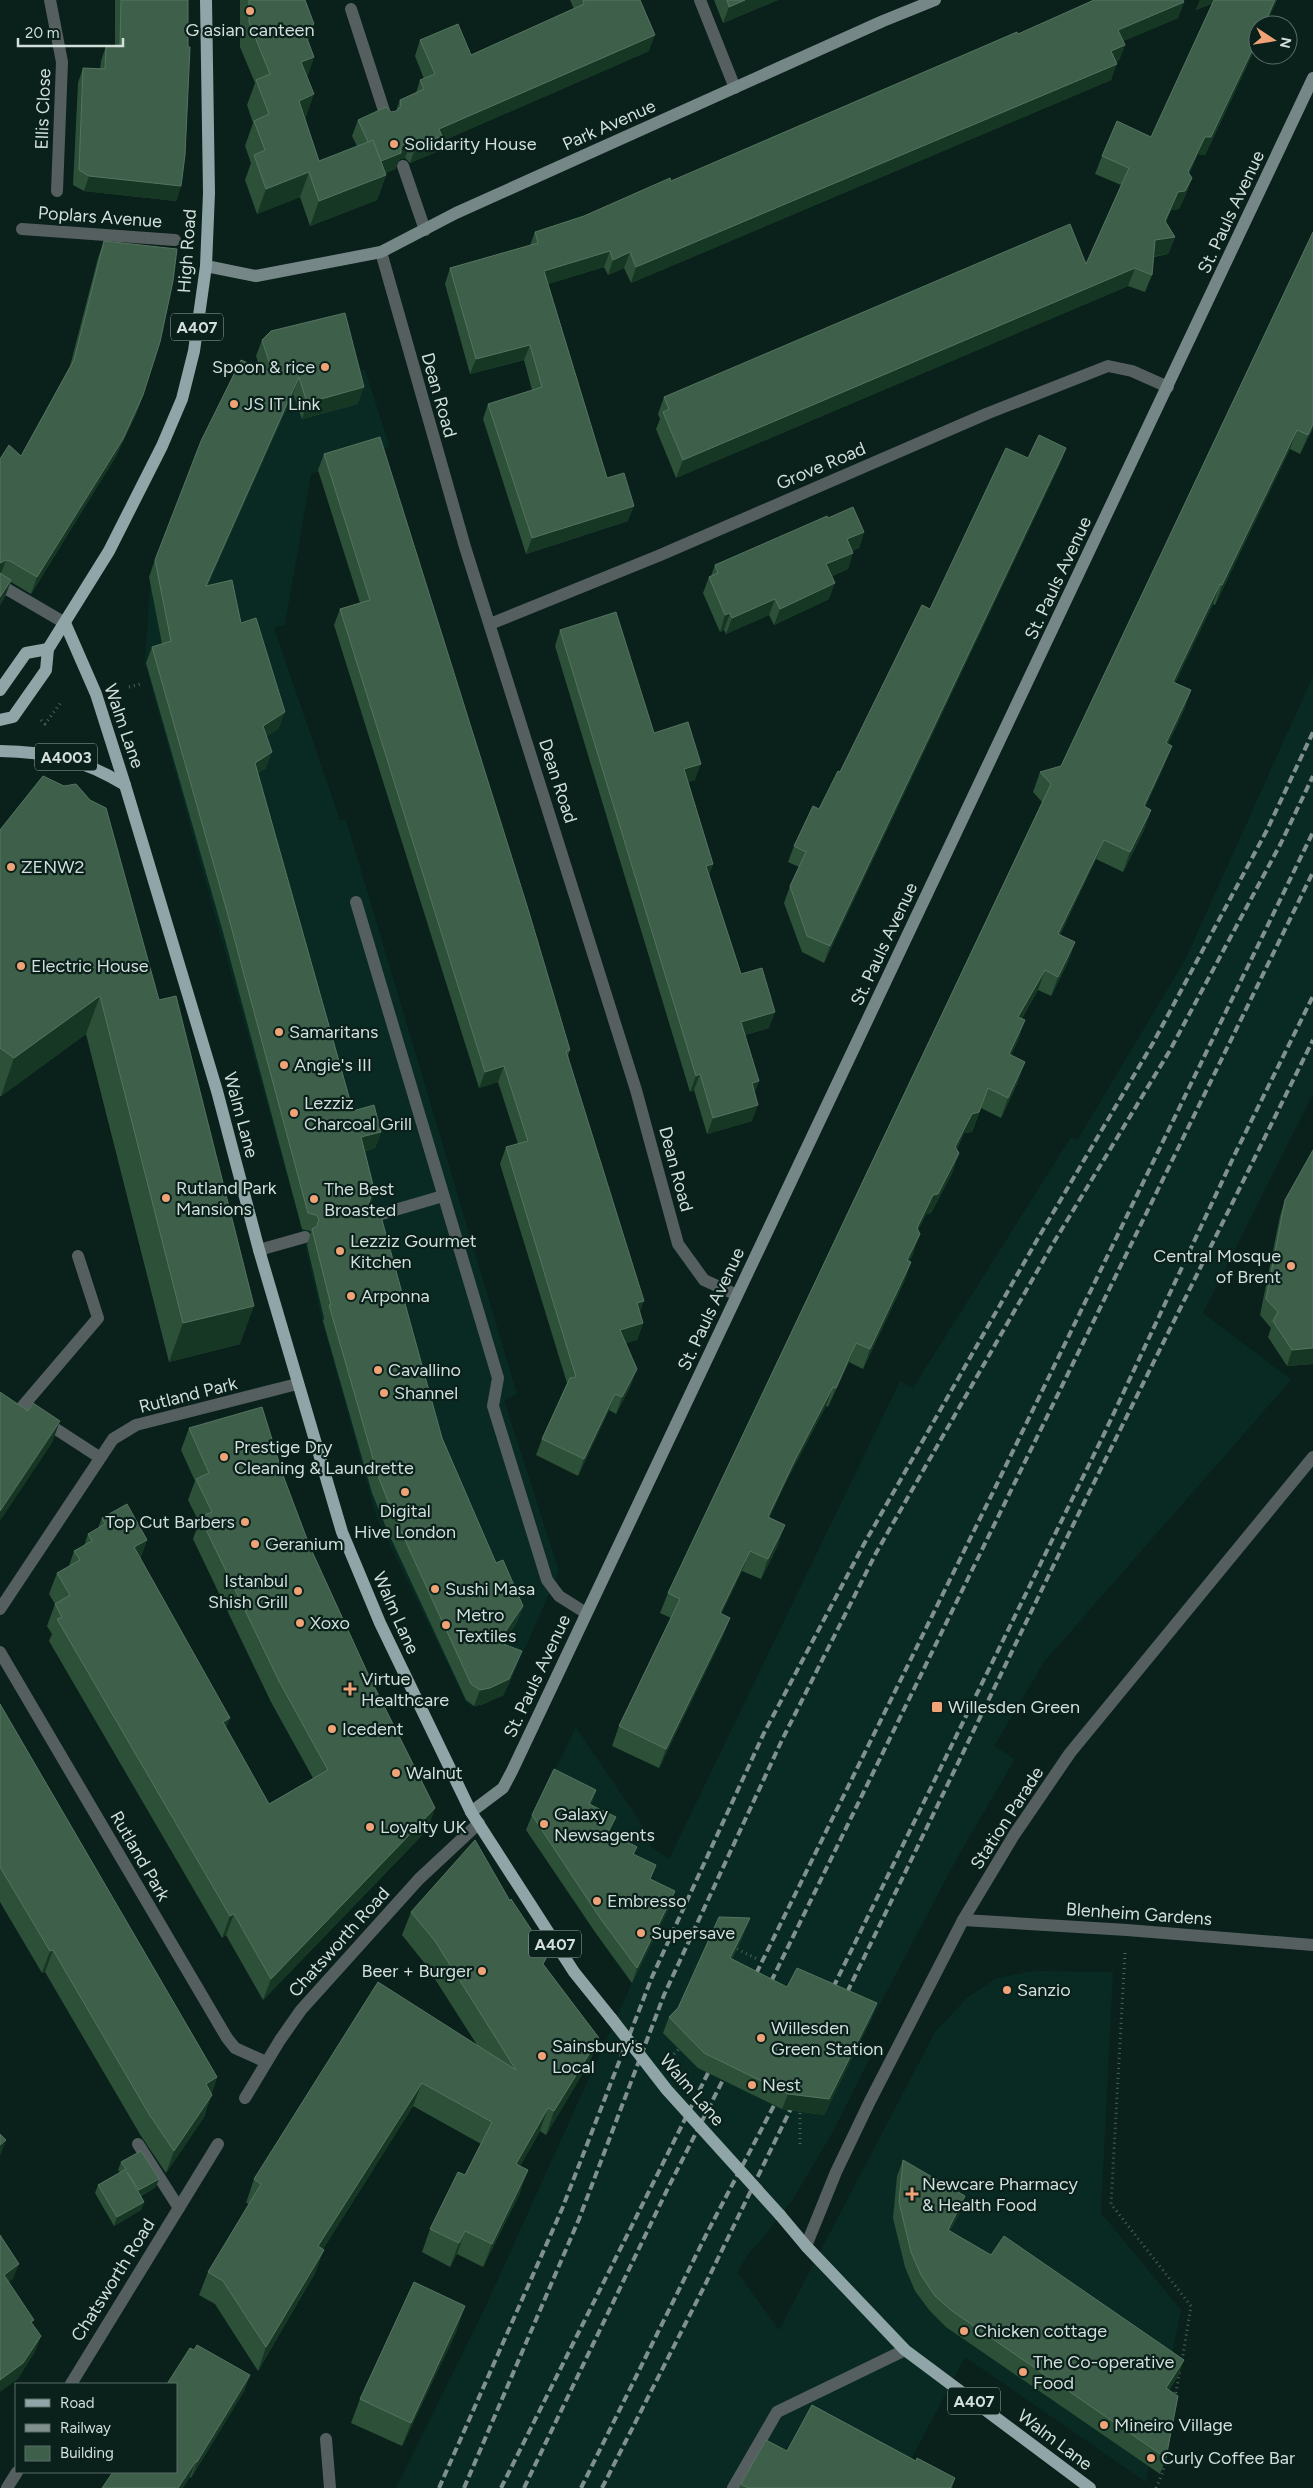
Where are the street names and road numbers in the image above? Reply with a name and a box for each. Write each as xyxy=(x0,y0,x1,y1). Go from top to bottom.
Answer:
street label: Ellis Close xyxy=(31,68,55,150)
street label: Park Avenue xyxy=(559,95,659,155)
street label: St. Pauls Avenue xyxy=(1193,147,1269,277)
street label: Poplars Avenue xyxy=(37,202,163,232)
street label: High Road xyxy=(173,208,201,294)
road number: A407 xyxy=(171,314,223,341)
street label: Dean Road xyxy=(416,350,462,440)
street label: Grove Road xyxy=(773,437,869,495)
street label: St. Pauls Avenue xyxy=(1020,513,1096,643)
street label: Walm Lane xyxy=(99,681,149,771)
street label: Dean Road xyxy=(534,736,582,826)
road number: A4003 xyxy=(35,744,97,770)
street label: St. Pauls Avenue xyxy=(846,879,922,1009)
street label: Walm Lane xyxy=(219,1070,263,1160)
street label: Dean Road xyxy=(654,1124,698,1214)
street label: St. Pauls Avenue xyxy=(673,1244,749,1374)
street label: Rutland Park xyxy=(137,1372,240,1418)
street label: Walm Lane xyxy=(368,1568,424,1658)
street label: St. Pauls Avenue xyxy=(499,1611,575,1741)
street label: Station Parade xyxy=(966,1762,1048,1873)
street label: Rutland Park xyxy=(105,1807,175,1905)
street label: Chatsworth Road xyxy=(284,1882,394,2002)
street label: Blenheim Gardens xyxy=(1065,1898,1213,1930)
road number: A407 xyxy=(529,1930,581,1958)
street label: Walm Lane xyxy=(655,2050,729,2130)
street label: Chatsworth Road xyxy=(66,2215,160,2345)
road number: A407 xyxy=(948,2388,1000,2414)
street label: Walm Lane xyxy=(1013,2405,1097,2475)

